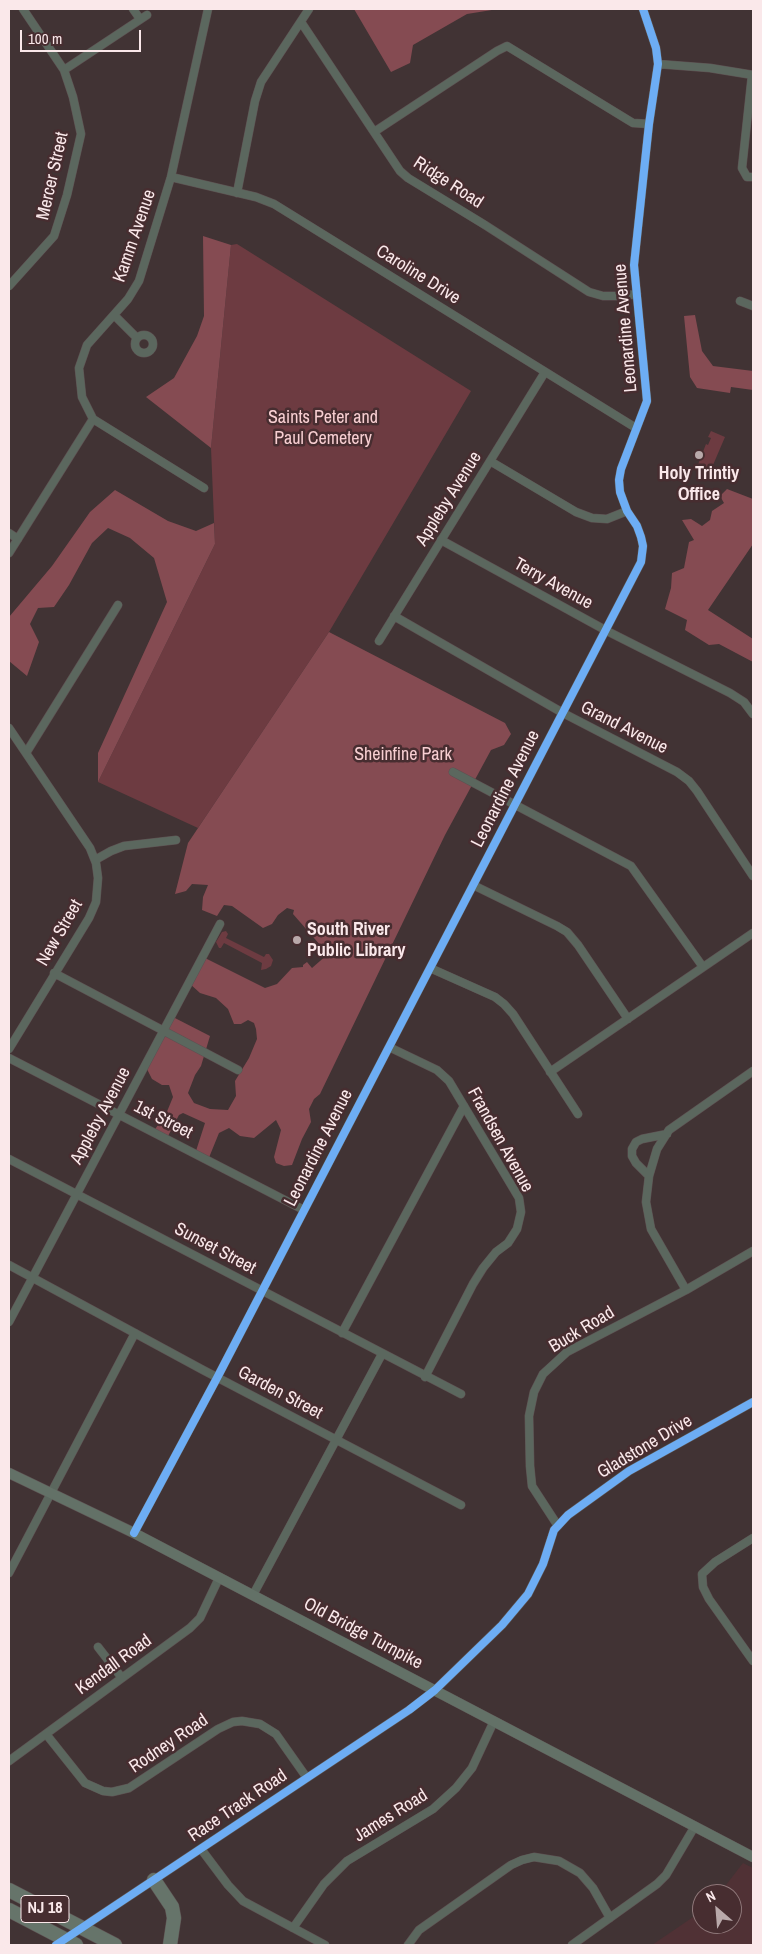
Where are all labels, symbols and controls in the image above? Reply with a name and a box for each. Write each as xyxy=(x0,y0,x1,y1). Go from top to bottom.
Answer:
scale bar xyxy=(22,20,144,52)
text: 100 m xyxy=(28,28,62,49)
street label: Mercer Street xyxy=(32,130,74,222)
street label: Ridge Road xyxy=(409,152,487,214)
street label: Kamm Avenue xyxy=(109,187,161,285)
street label: Caroline Drive xyxy=(372,241,464,309)
street label: Leonardine Avenue xyxy=(610,263,642,393)
park label: Saints Peter and Paul Cemetery xyxy=(268,407,378,449)
street label: Appleby Avenue xyxy=(411,448,487,550)
marker: Holy Trintiy Office xyxy=(693,449,705,461)
place label: Holy Trintiy Office xyxy=(659,463,739,506)
street label: Terry Avenue xyxy=(510,554,596,614)
street label: Grand Avenue xyxy=(577,697,671,759)
street label: Leonardine Avenue xyxy=(467,727,545,851)
park label: Sheinfine Park xyxy=(354,744,452,766)
street label: New Street xyxy=(32,896,88,970)
place label: South River Public Library xyxy=(307,919,405,962)
marker: South River Public Library xyxy=(291,934,303,946)
street label: Appleby Avenue xyxy=(66,1064,136,1168)
street label: Frandsen Avenue xyxy=(462,1084,538,1196)
street label: Leonardine Avenue xyxy=(280,1086,358,1210)
street label: 1st Street xyxy=(130,1096,196,1144)
street label: Sunset Street xyxy=(170,1218,260,1280)
street label: Buck Road xyxy=(545,1302,619,1358)
street label: Garden Street xyxy=(234,1362,326,1424)
street label: Gladstone Drive xyxy=(594,1410,696,1484)
street label: Old Bridge Turnpike xyxy=(300,1594,426,1674)
street label: Kendall Road xyxy=(72,1630,156,1700)
street label: Rodney Road xyxy=(126,1710,212,1778)
street label: Race Track Road xyxy=(185,1765,291,1847)
street label: James Road xyxy=(350,1785,432,1847)
north arrow xyxy=(692,1884,742,1934)
text: N xyxy=(703,1887,718,1906)
road number: NJ 18 xyxy=(21,1896,69,1922)

